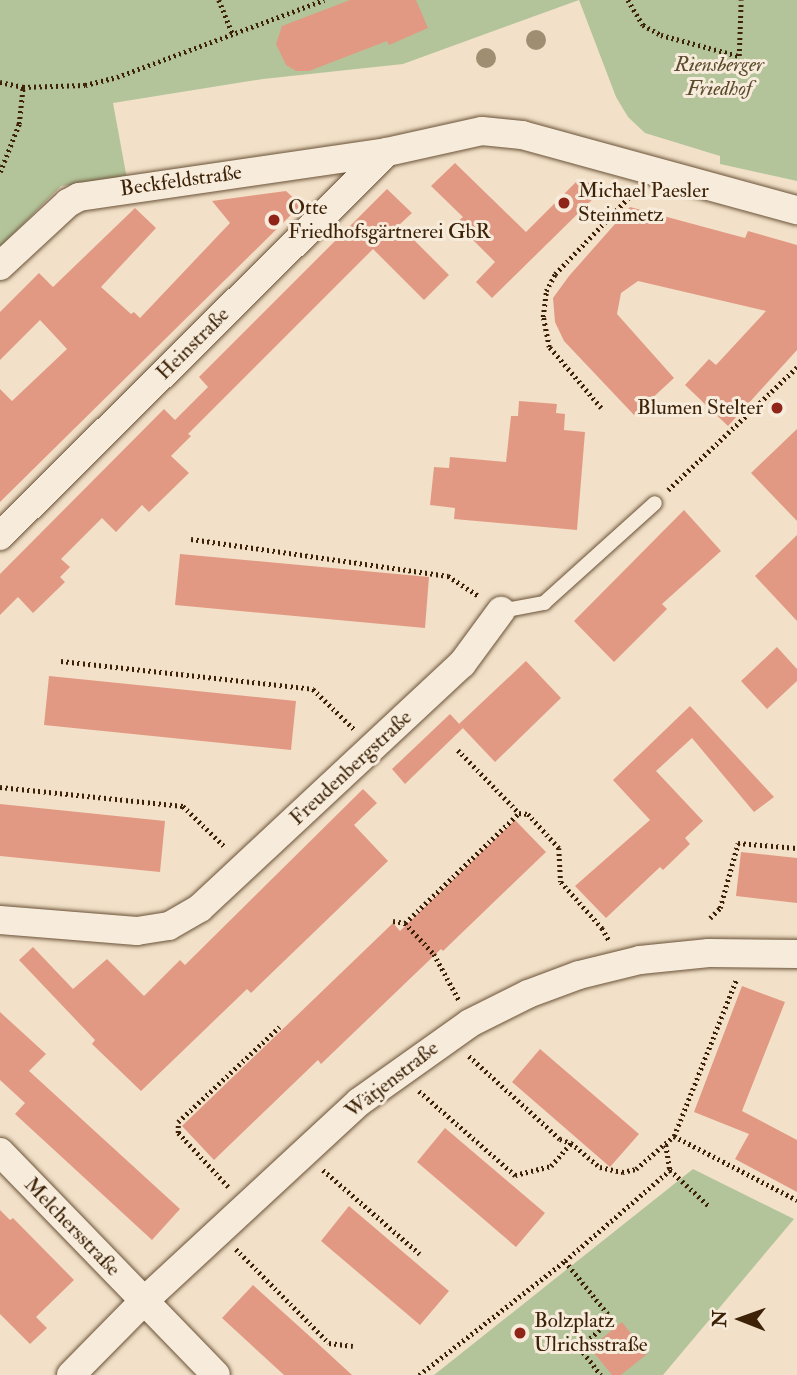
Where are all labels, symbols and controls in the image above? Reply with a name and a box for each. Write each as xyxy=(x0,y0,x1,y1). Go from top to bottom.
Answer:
park label: Riensberger Friedhof xyxy=(674,52,764,102)
street label: Beckfeldstraße xyxy=(119,160,243,202)
place label: Michael Paesler Steinmetz xyxy=(578,178,709,228)
place label: Otte Friedhofsgärtnerei GbR xyxy=(288,195,491,245)
marker: Michael Paesler Steinmetz xyxy=(556,195,572,211)
marker: Otte Friedhofsgärtnerei GbR xyxy=(266,212,282,228)
street label: Heinstraße xyxy=(151,302,235,386)
place label: Blumen Stelter xyxy=(637,395,763,421)
marker: Blumen Stelter xyxy=(769,400,785,416)
street label: Freudenbergstraße xyxy=(285,705,417,831)
street label: Wätjenstraße xyxy=(340,1036,444,1124)
street label: Melchersstraße xyxy=(19,1172,125,1282)
north arrow xyxy=(706,1284,776,1354)
place label: Bolzplatz Ulrichsstraße xyxy=(534,1308,648,1358)
text: N xyxy=(708,1310,732,1327)
marker: Bolzplatz Ulrichsstraße xyxy=(512,1325,528,1341)

